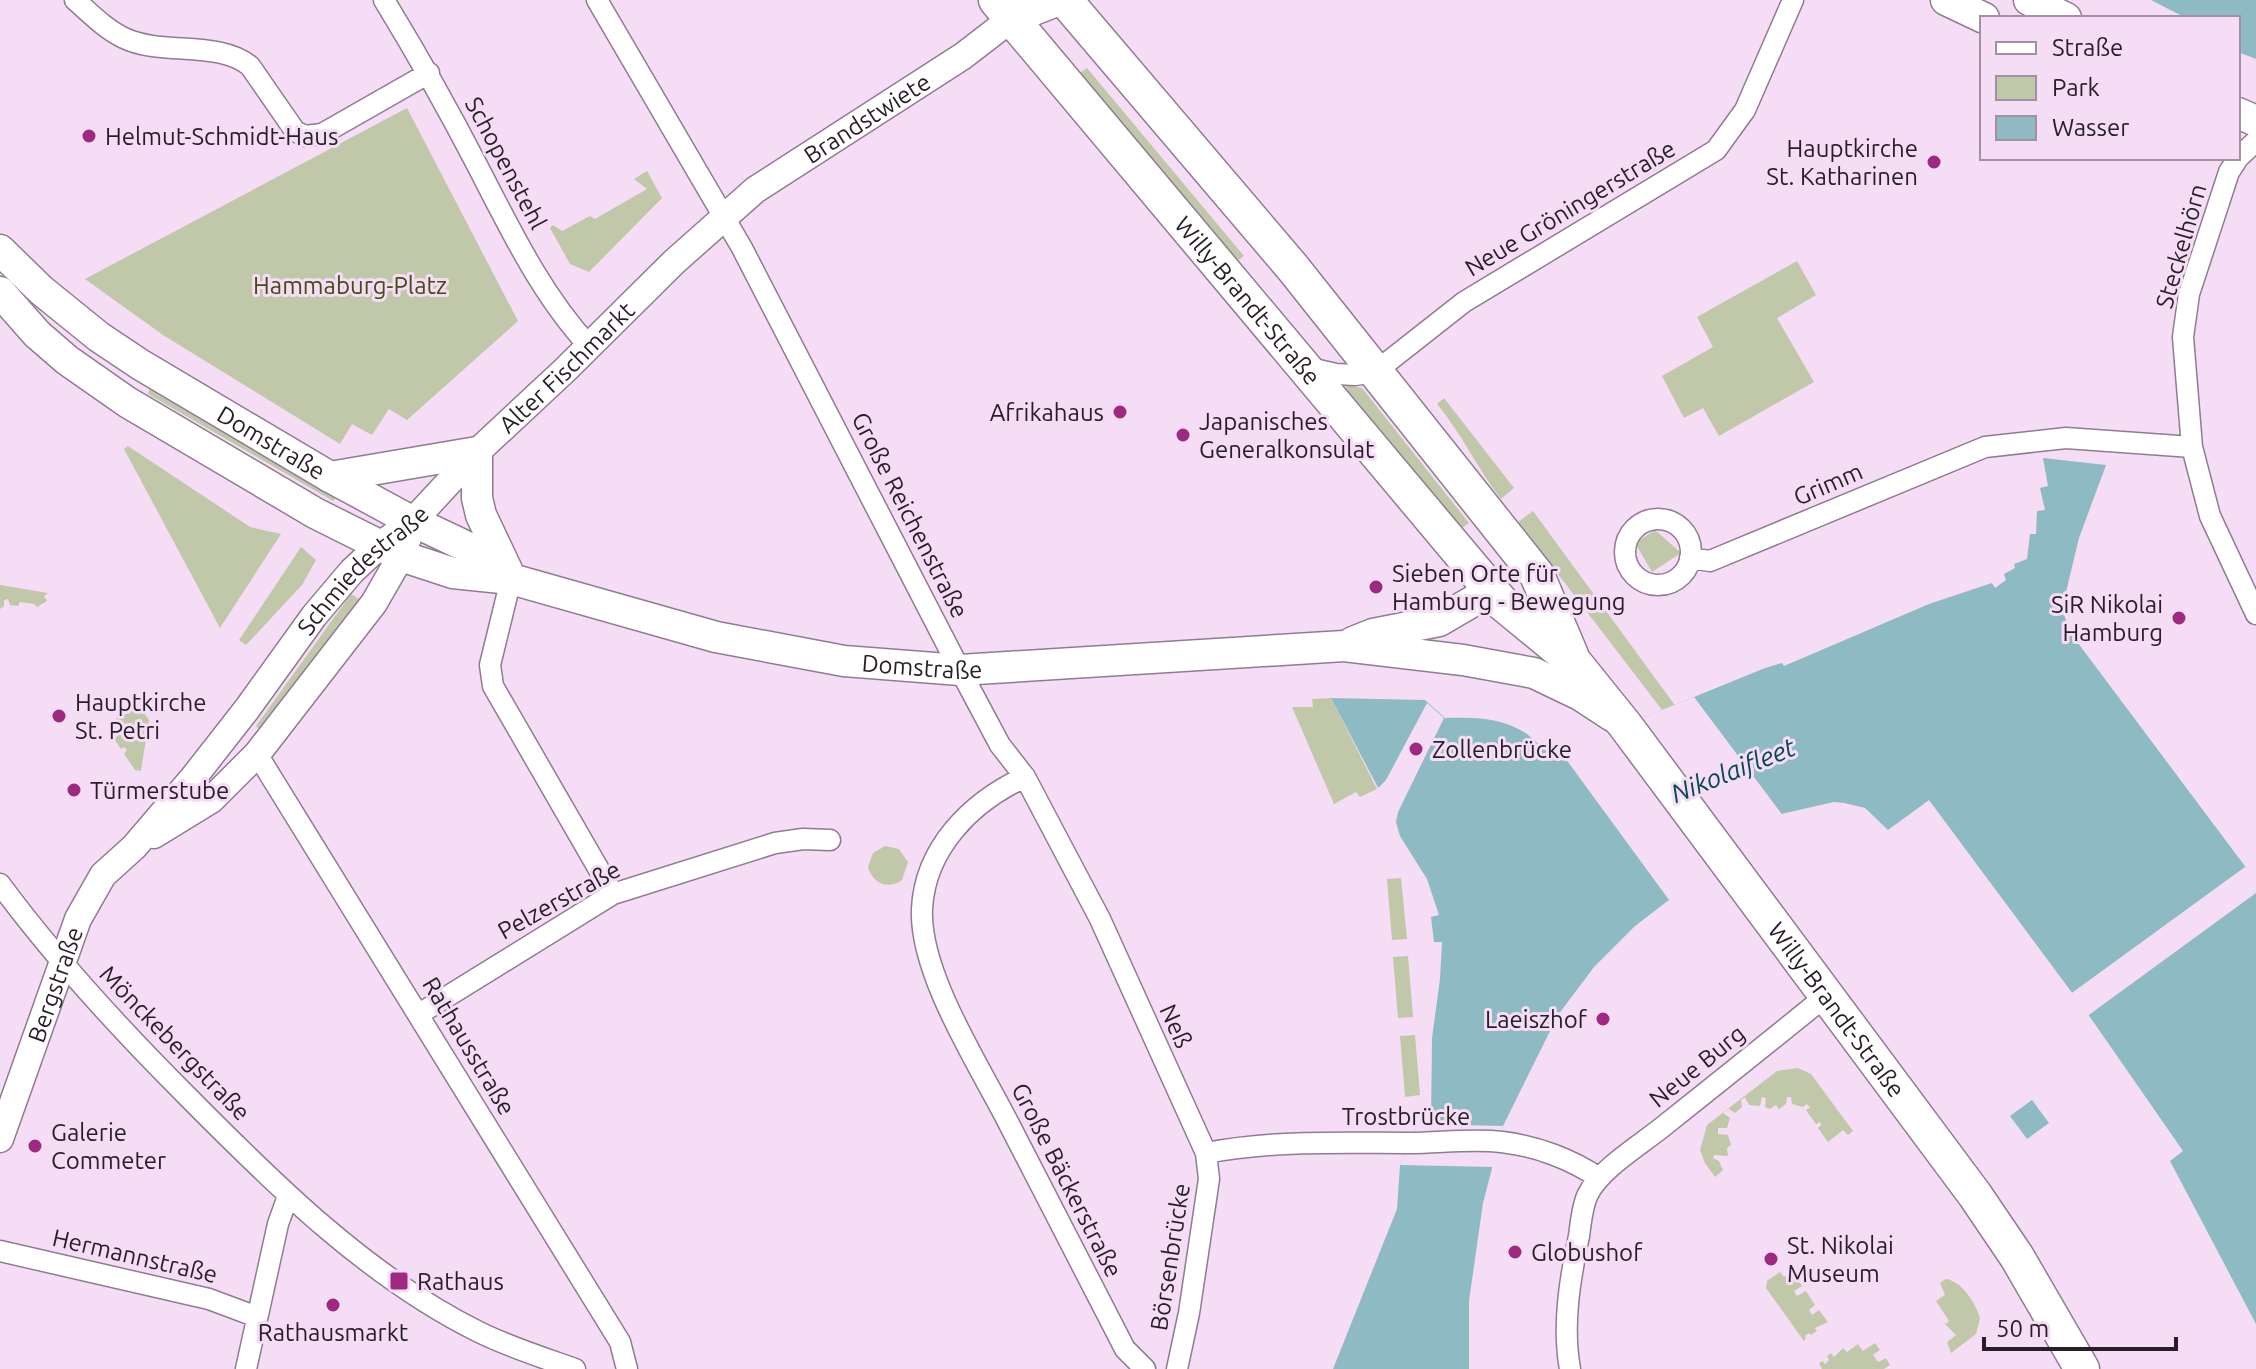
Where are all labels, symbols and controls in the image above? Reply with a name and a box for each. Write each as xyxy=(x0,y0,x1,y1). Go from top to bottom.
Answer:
legend xyxy=(1980,16,2240,160)
text: Straße xyxy=(2052,34,2123,61)
street label: Brandstwiete xyxy=(799,67,935,168)
text: Park xyxy=(2052,74,2100,101)
street label: Schopenstehl xyxy=(460,92,552,234)
text: Wasser xyxy=(2052,114,2129,141)
place label: Helmut-Schmidt-Haus xyxy=(105,123,338,150)
marker: Helmut-Schmidt-Haus xyxy=(80,127,98,145)
street label: Neue Gröningerstraße xyxy=(1460,135,1680,281)
place label: Hauptkirche St. Katharinen xyxy=(1766,135,1918,190)
marker: Hauptkirche St. Katharinen xyxy=(1925,153,1943,171)
street label: Steckelhörn xyxy=(2150,181,2212,311)
street label: Willy-Brandt-Straße xyxy=(1170,211,1326,390)
park label: Hammaburg-Platz xyxy=(253,272,447,299)
street label: Alter Fischmarkt xyxy=(493,296,640,438)
place label: Afrikahaus xyxy=(990,399,1104,426)
street label: Domstraße xyxy=(213,400,330,485)
marker: Afrikahaus xyxy=(1111,403,1129,421)
street label: Große Reichenstraße xyxy=(846,408,974,622)
place label: Japanisches Generalkonsulat xyxy=(1199,408,1375,463)
marker: Japanisches Generalkonsulat xyxy=(1174,426,1192,444)
street label: Grimm xyxy=(1789,457,1867,511)
street label: Schmiedestraße xyxy=(292,500,434,640)
place label: Sieben Orte für Hamburg - Bewegung xyxy=(1392,560,1626,615)
marker: Sieben Orte für Hamburg - Bewegung xyxy=(1367,578,1385,596)
place label: SiR Nikolai Hamburg xyxy=(2051,591,2163,646)
marker: SiR Nikolai Hamburg xyxy=(2170,609,2188,627)
street label: Domstraße xyxy=(861,649,983,684)
place label: Hauptkirche St. Petri xyxy=(75,689,206,744)
marker: Hauptkirche St. Petri xyxy=(50,707,68,725)
water label: Nikolaifleet xyxy=(1667,732,1800,808)
place label: Zollenbrücke xyxy=(1432,736,1572,763)
marker: Zollenbrücke xyxy=(1407,740,1425,758)
place label: Türmerstube xyxy=(90,777,229,804)
marker: Türmerstube xyxy=(65,781,83,799)
street label: Pelzerstraße xyxy=(493,855,625,945)
street label: Willy-Brandt-Straße xyxy=(1763,917,1911,1102)
street label: Bergstraße xyxy=(22,923,88,1046)
street label: Mönckebergstraße xyxy=(94,960,256,1126)
street label: Rathausstraße xyxy=(417,972,521,1120)
street label: Neß xyxy=(1155,1000,1197,1052)
place label: Laeiszhof xyxy=(1485,1006,1588,1033)
marker: Laeiszhof xyxy=(1594,1010,1612,1028)
street label: Neue Burg xyxy=(1644,1019,1750,1113)
street label: Große Bäckerstraße xyxy=(1006,1079,1128,1281)
street label: Trostbrücke xyxy=(1342,1103,1470,1130)
place label: Galerie Commeter xyxy=(51,1119,166,1174)
marker: Galerie Commeter xyxy=(26,1137,44,1155)
street label: Börsenbrücke xyxy=(1145,1181,1195,1333)
street label: Hermannstraße xyxy=(50,1224,220,1288)
place label: St. Nikolai Museum xyxy=(1787,1232,1894,1287)
place label: Globushof xyxy=(1531,1239,1643,1266)
marker: Globushof xyxy=(1506,1243,1524,1261)
marker: St. Nikolai Museum xyxy=(1762,1250,1780,1268)
place label: Rathaus xyxy=(417,1268,504,1295)
marker: Rathaus xyxy=(388,1270,410,1292)
marker: Rathausmarkt xyxy=(324,1296,342,1314)
scale bar xyxy=(1984,1301,2176,1351)
text: 50 m xyxy=(1996,1315,2049,1342)
place label: Rathausmarkt xyxy=(258,1319,409,1346)

